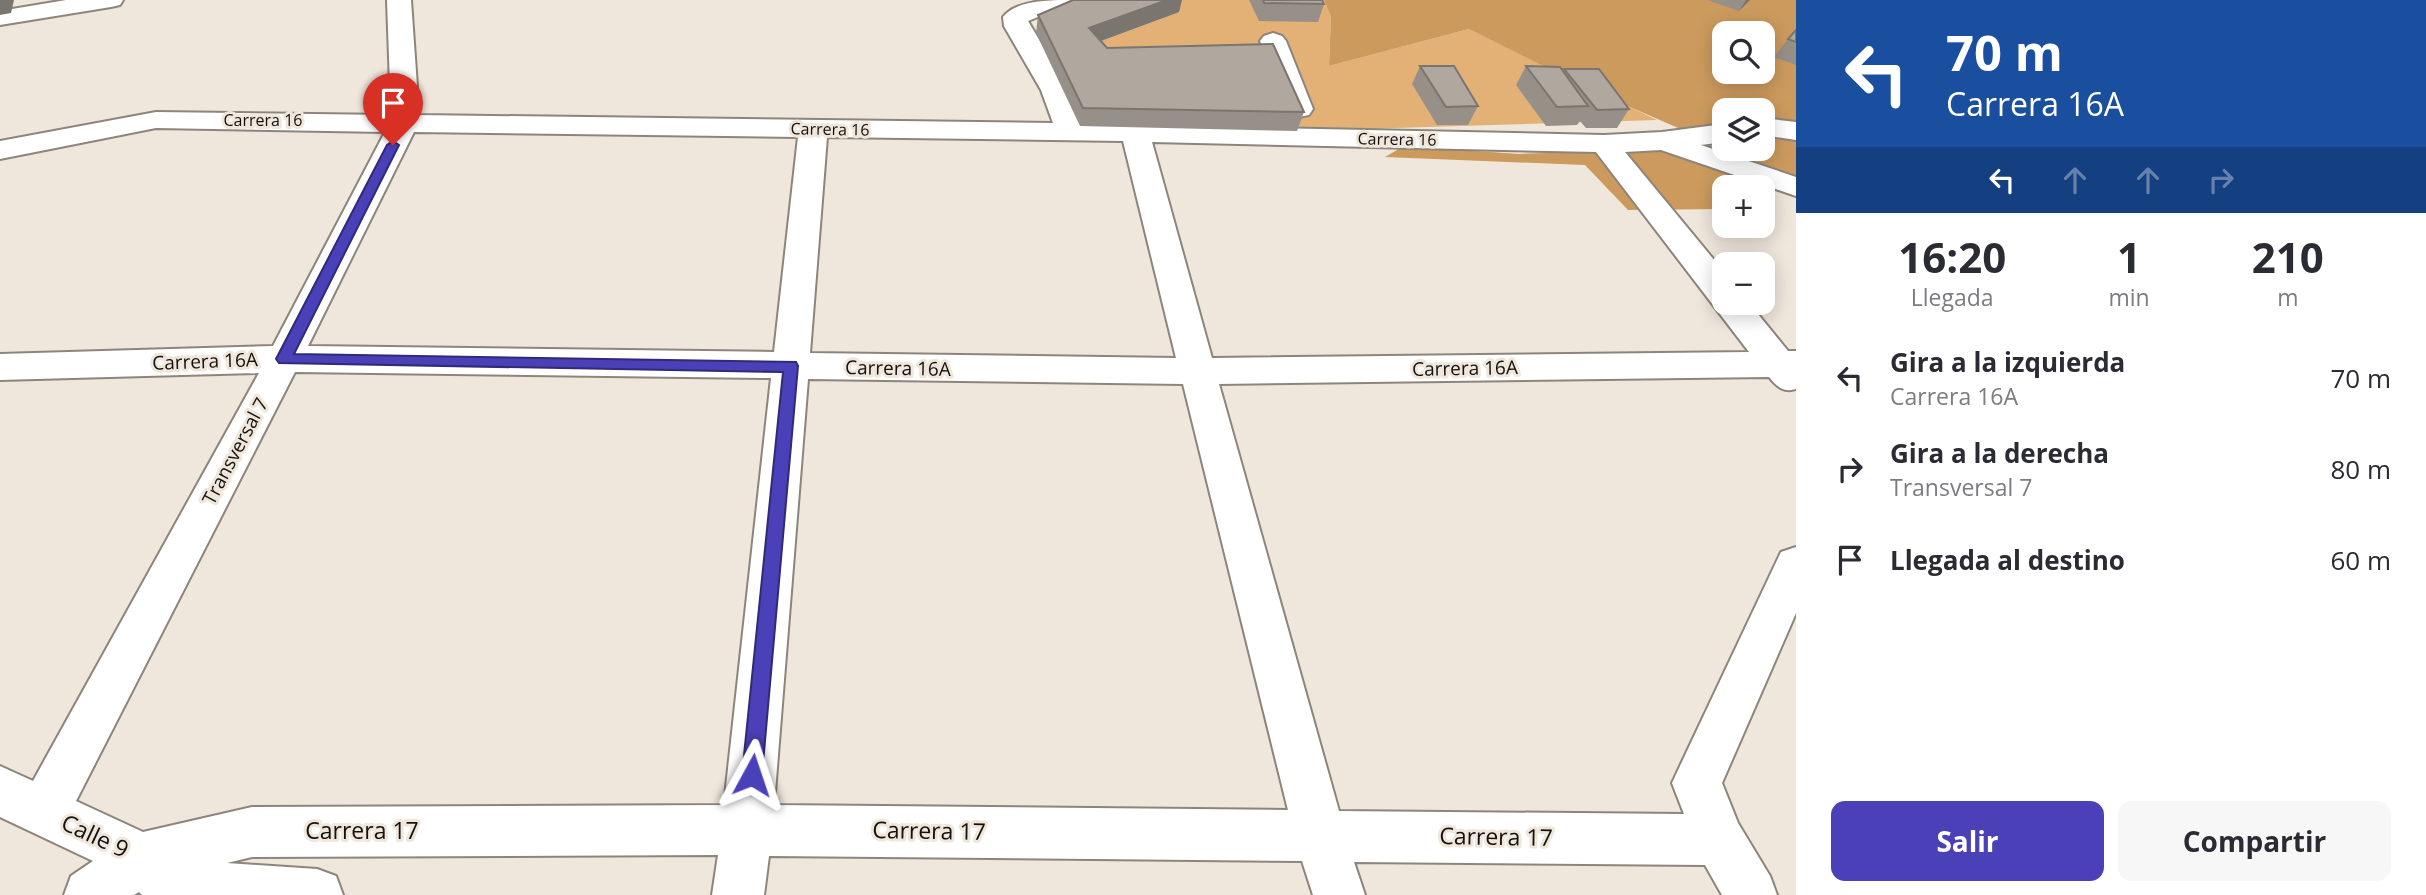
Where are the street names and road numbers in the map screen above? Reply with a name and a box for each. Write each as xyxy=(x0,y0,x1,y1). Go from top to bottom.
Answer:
street label: Carrera 16 xyxy=(224,109,302,131)
street label: Carrera 16 xyxy=(790,117,870,141)
street label: Carrera 16 xyxy=(1357,127,1437,151)
street label: Carrera 16A xyxy=(152,346,258,376)
street label: Carrera 16A xyxy=(845,354,951,382)
street label: Carrera 16A xyxy=(1412,354,1518,382)
street label: Transversal 7 xyxy=(196,393,274,509)
street label: Calle 9 xyxy=(57,806,134,865)
street label: Carrera 17 xyxy=(872,813,986,847)
street label: Carrera 17 xyxy=(305,814,419,846)
street label: Carrera 17 xyxy=(1439,819,1553,853)

